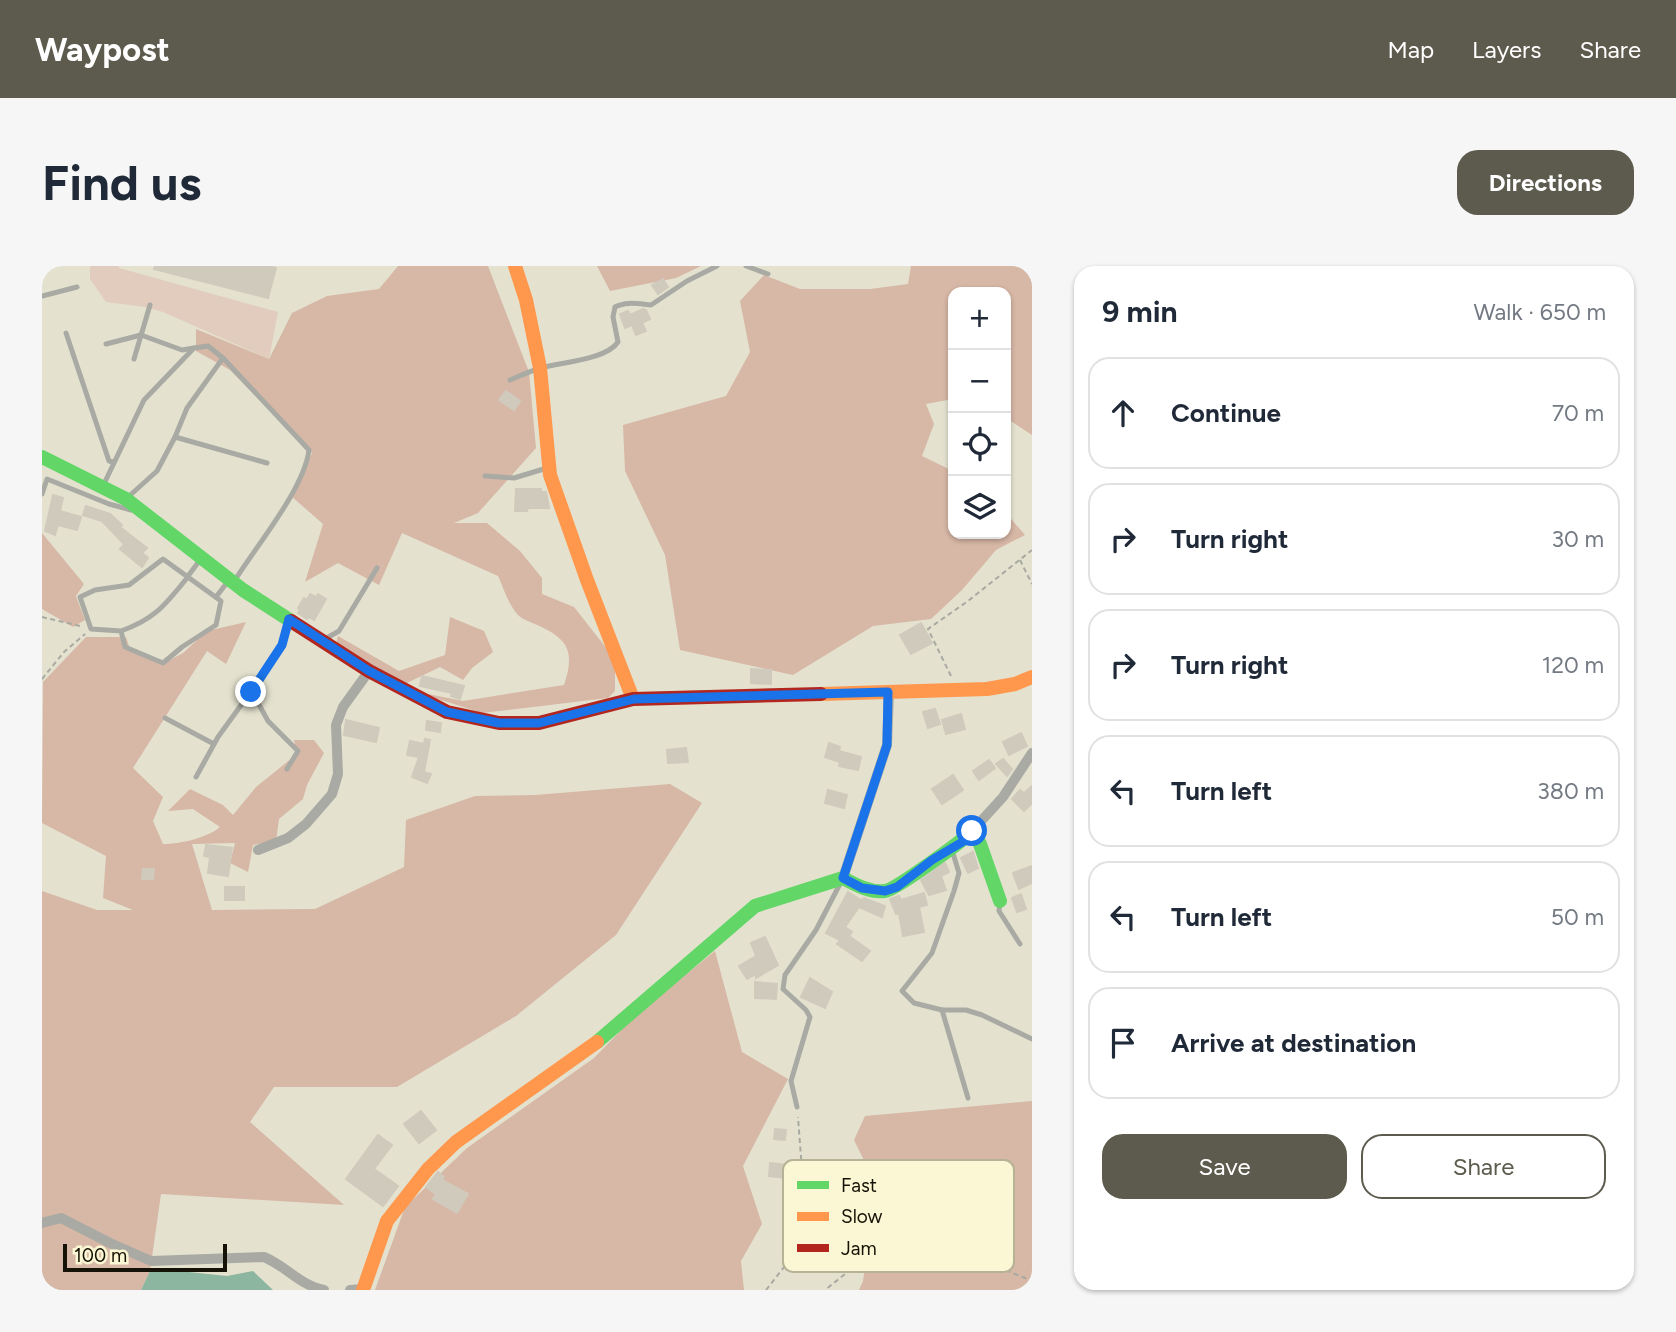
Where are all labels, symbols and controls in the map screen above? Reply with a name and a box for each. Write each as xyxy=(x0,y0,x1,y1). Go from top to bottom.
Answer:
text: Waypost xyxy=(35,30,170,69)
text: Map xyxy=(1387,35,1434,64)
text: Layers xyxy=(1472,35,1541,64)
text: Share xyxy=(1579,35,1641,64)
button: Directions xyxy=(1457,150,1634,215)
text: Find us xyxy=(42,153,201,212)
map controls xyxy=(948,287,1011,539)
button: + xyxy=(948,287,1011,350)
text: 9 min xyxy=(1102,293,1178,330)
text: Walk · 650 m xyxy=(1473,298,1606,326)
button: − xyxy=(948,350,1011,413)
icon: ahead xyxy=(1104,394,1142,432)
text: Continue xyxy=(1171,397,1281,429)
text: 70 m xyxy=(1552,399,1604,427)
button: locate xyxy=(948,413,1011,476)
button: layers xyxy=(948,476,1011,539)
icon: right xyxy=(1104,520,1142,558)
text: Turn right xyxy=(1171,523,1288,555)
text: 30 m xyxy=(1551,525,1604,553)
icon: right xyxy=(1104,646,1142,684)
text: Turn right xyxy=(1171,649,1288,681)
text: 120 m xyxy=(1542,651,1604,679)
route end xyxy=(235,676,266,707)
icon: left xyxy=(1104,772,1142,810)
text: Turn left xyxy=(1171,775,1272,807)
text: 380 m xyxy=(1537,777,1604,805)
route start xyxy=(956,815,987,846)
icon: left xyxy=(1104,898,1142,936)
text: Turn left xyxy=(1171,901,1272,933)
text: 50 m xyxy=(1551,903,1604,931)
icon: arrive xyxy=(1104,1024,1142,1062)
text: Arrive at destination xyxy=(1171,1027,1416,1059)
button: Save xyxy=(1102,1134,1347,1199)
button: Share xyxy=(1361,1134,1606,1199)
legend xyxy=(783,1160,1014,1272)
text: Fast xyxy=(841,1174,877,1197)
text: Slow xyxy=(841,1205,883,1228)
text: Jam xyxy=(841,1237,877,1260)
scale bar xyxy=(63,1241,228,1273)
text: 100 m xyxy=(74,1244,127,1267)

